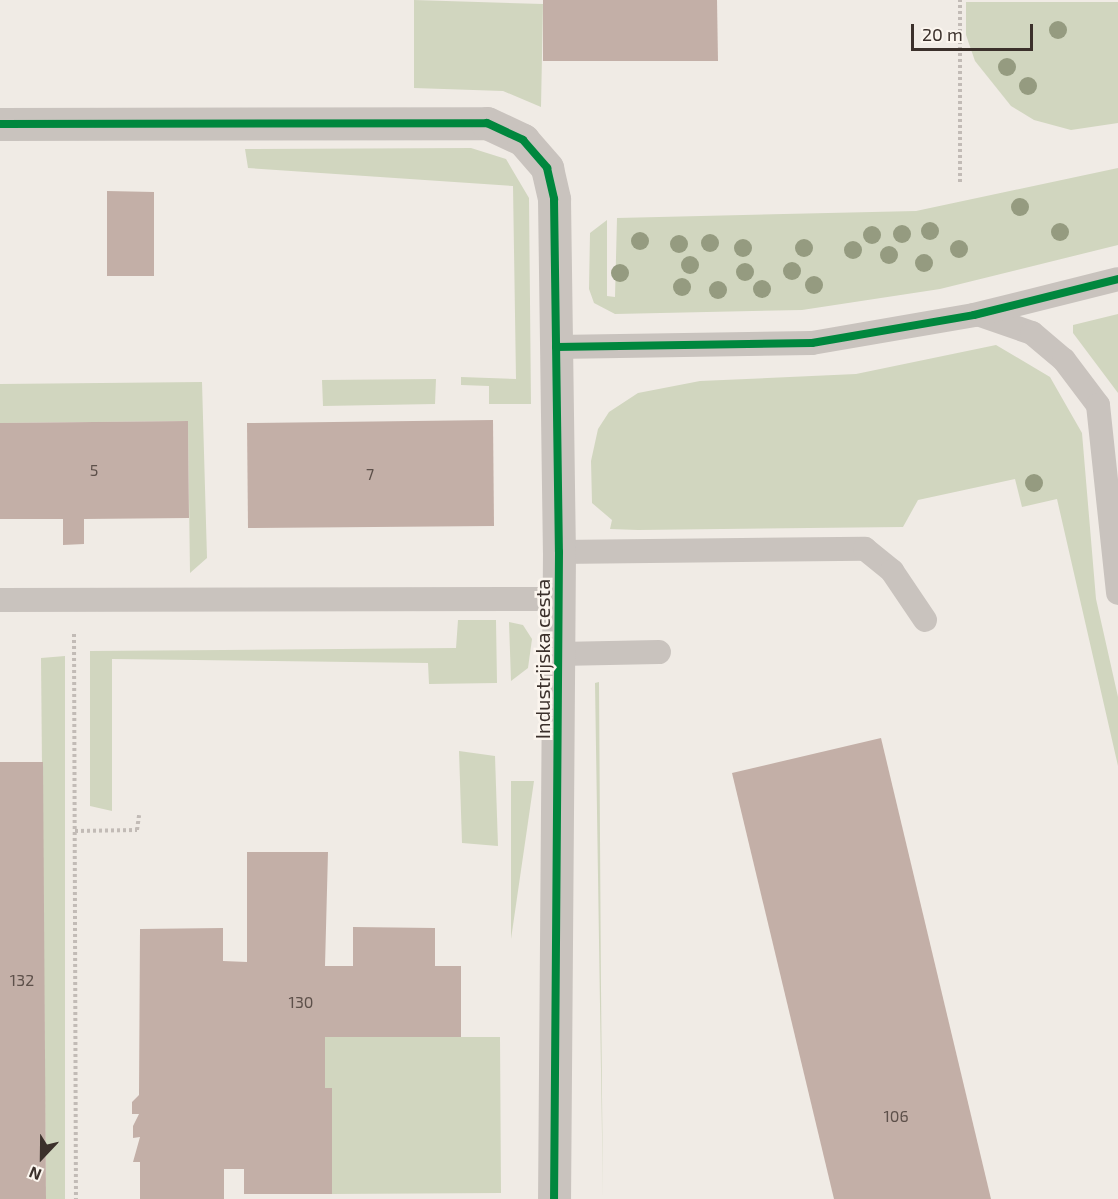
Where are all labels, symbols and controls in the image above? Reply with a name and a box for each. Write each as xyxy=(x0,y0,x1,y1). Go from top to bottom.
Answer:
scale bar xyxy=(914,12,1036,50)
text: 20 m xyxy=(922,23,963,45)
house number: 5 xyxy=(90,460,98,480)
house number: 7 xyxy=(366,464,374,484)
street label: Industrijska cesta xyxy=(530,579,554,739)
house number: 132 xyxy=(10,970,34,990)
house number: 130 xyxy=(289,992,313,1012)
house number: 106 xyxy=(883,1106,909,1126)
north arrow xyxy=(12,1127,72,1187)
text: N xyxy=(26,1163,44,1185)

